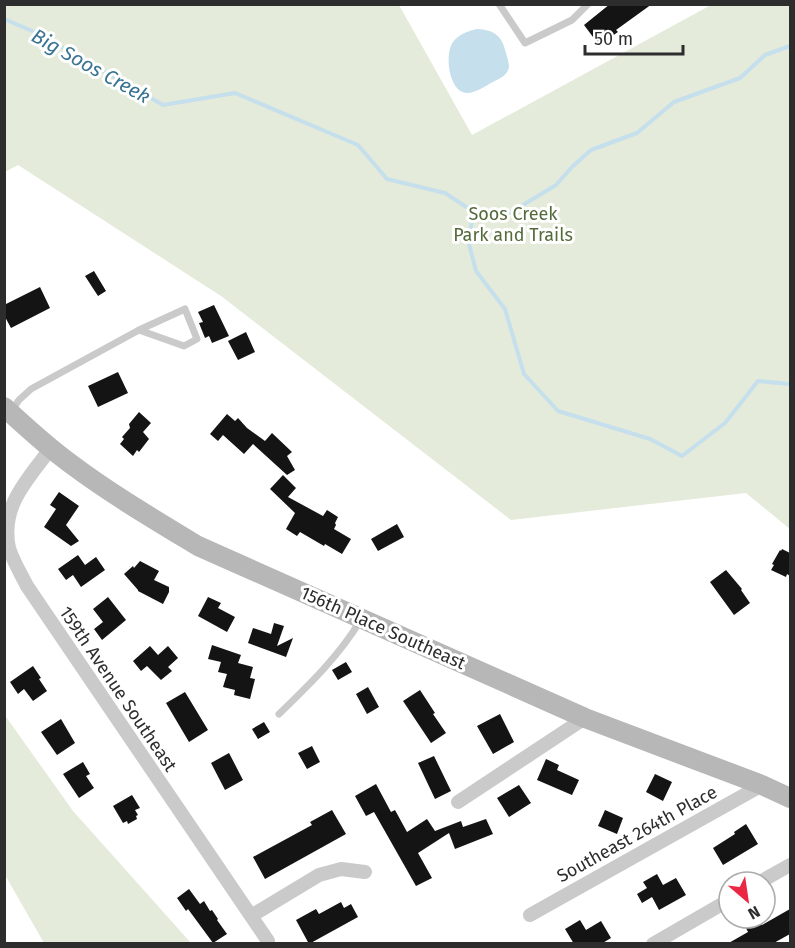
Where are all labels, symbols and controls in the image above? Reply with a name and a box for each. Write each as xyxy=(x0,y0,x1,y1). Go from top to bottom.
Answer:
scale bar xyxy=(585,18,682,56)
water label: Big Soos Creek xyxy=(27,24,155,109)
text: 50 m xyxy=(594,28,633,50)
park label: Soos Creek Park and Trails xyxy=(453,203,573,246)
street label: 156th Place Southeast xyxy=(297,582,469,675)
street label: 159th Avenue Southeast xyxy=(55,602,182,776)
street label: Southeast 264th Place xyxy=(553,781,721,887)
north arrow xyxy=(717,870,777,930)
text: N xyxy=(745,902,763,924)

